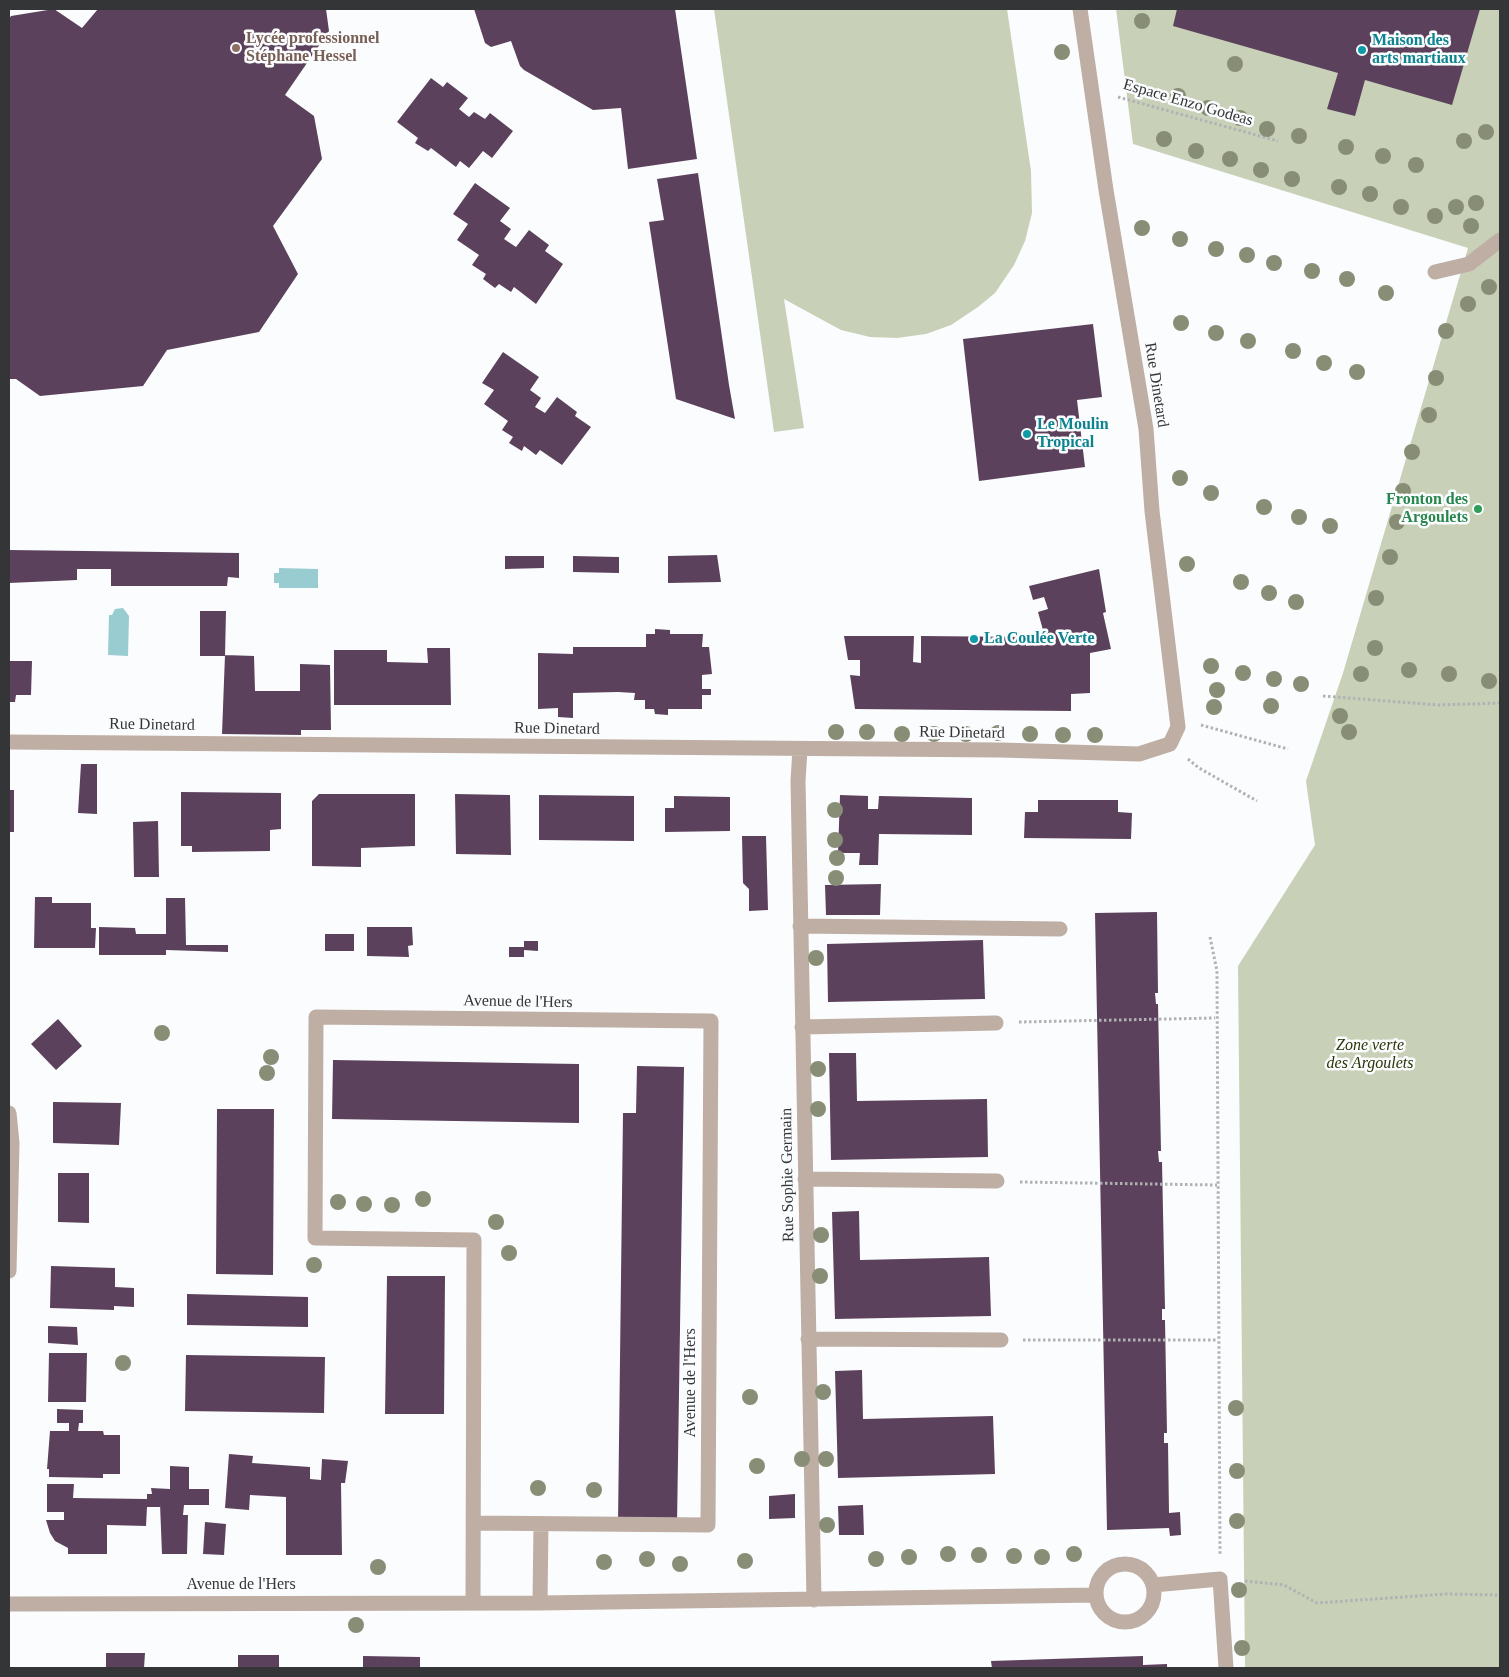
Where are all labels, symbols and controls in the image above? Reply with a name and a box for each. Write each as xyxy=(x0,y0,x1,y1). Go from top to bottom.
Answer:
place label: Lycée professionnel Stéphane Hessel xyxy=(246,29,379,67)
place label: Maison des arts martiaux xyxy=(1372,31,1466,69)
marker: Lycée professionnel Stéphane Hessel xyxy=(230,42,242,54)
marker: Maison des arts martiaux xyxy=(1356,44,1368,56)
street label: Espace Enzo Godeas xyxy=(1121,75,1255,131)
street label: Rue Dinetard xyxy=(1140,341,1172,429)
place label: Le Moulin Tropical xyxy=(1037,415,1109,453)
marker: Le Moulin Tropical xyxy=(1021,428,1033,440)
place label: Fronton des Argoulets xyxy=(1386,490,1468,528)
marker: Fronton des Argoulets xyxy=(1472,503,1484,515)
place label: La Coulée Verte xyxy=(984,629,1094,649)
marker: La Coulée Verte xyxy=(968,633,980,645)
street label: Rue Dinetard xyxy=(109,715,195,735)
street label: Rue Dinetard xyxy=(514,719,600,739)
street label: Rue Dinetard xyxy=(919,723,1005,743)
street label: Avenue de l'Hers xyxy=(463,991,573,1013)
park label: Zone verte des Argoulets xyxy=(1327,1036,1413,1074)
street label: Rue Sophie Germain xyxy=(777,1108,799,1242)
street label: Avenue de l'Hers xyxy=(681,1328,701,1438)
street label: Avenue de l'Hers xyxy=(186,1575,296,1595)

